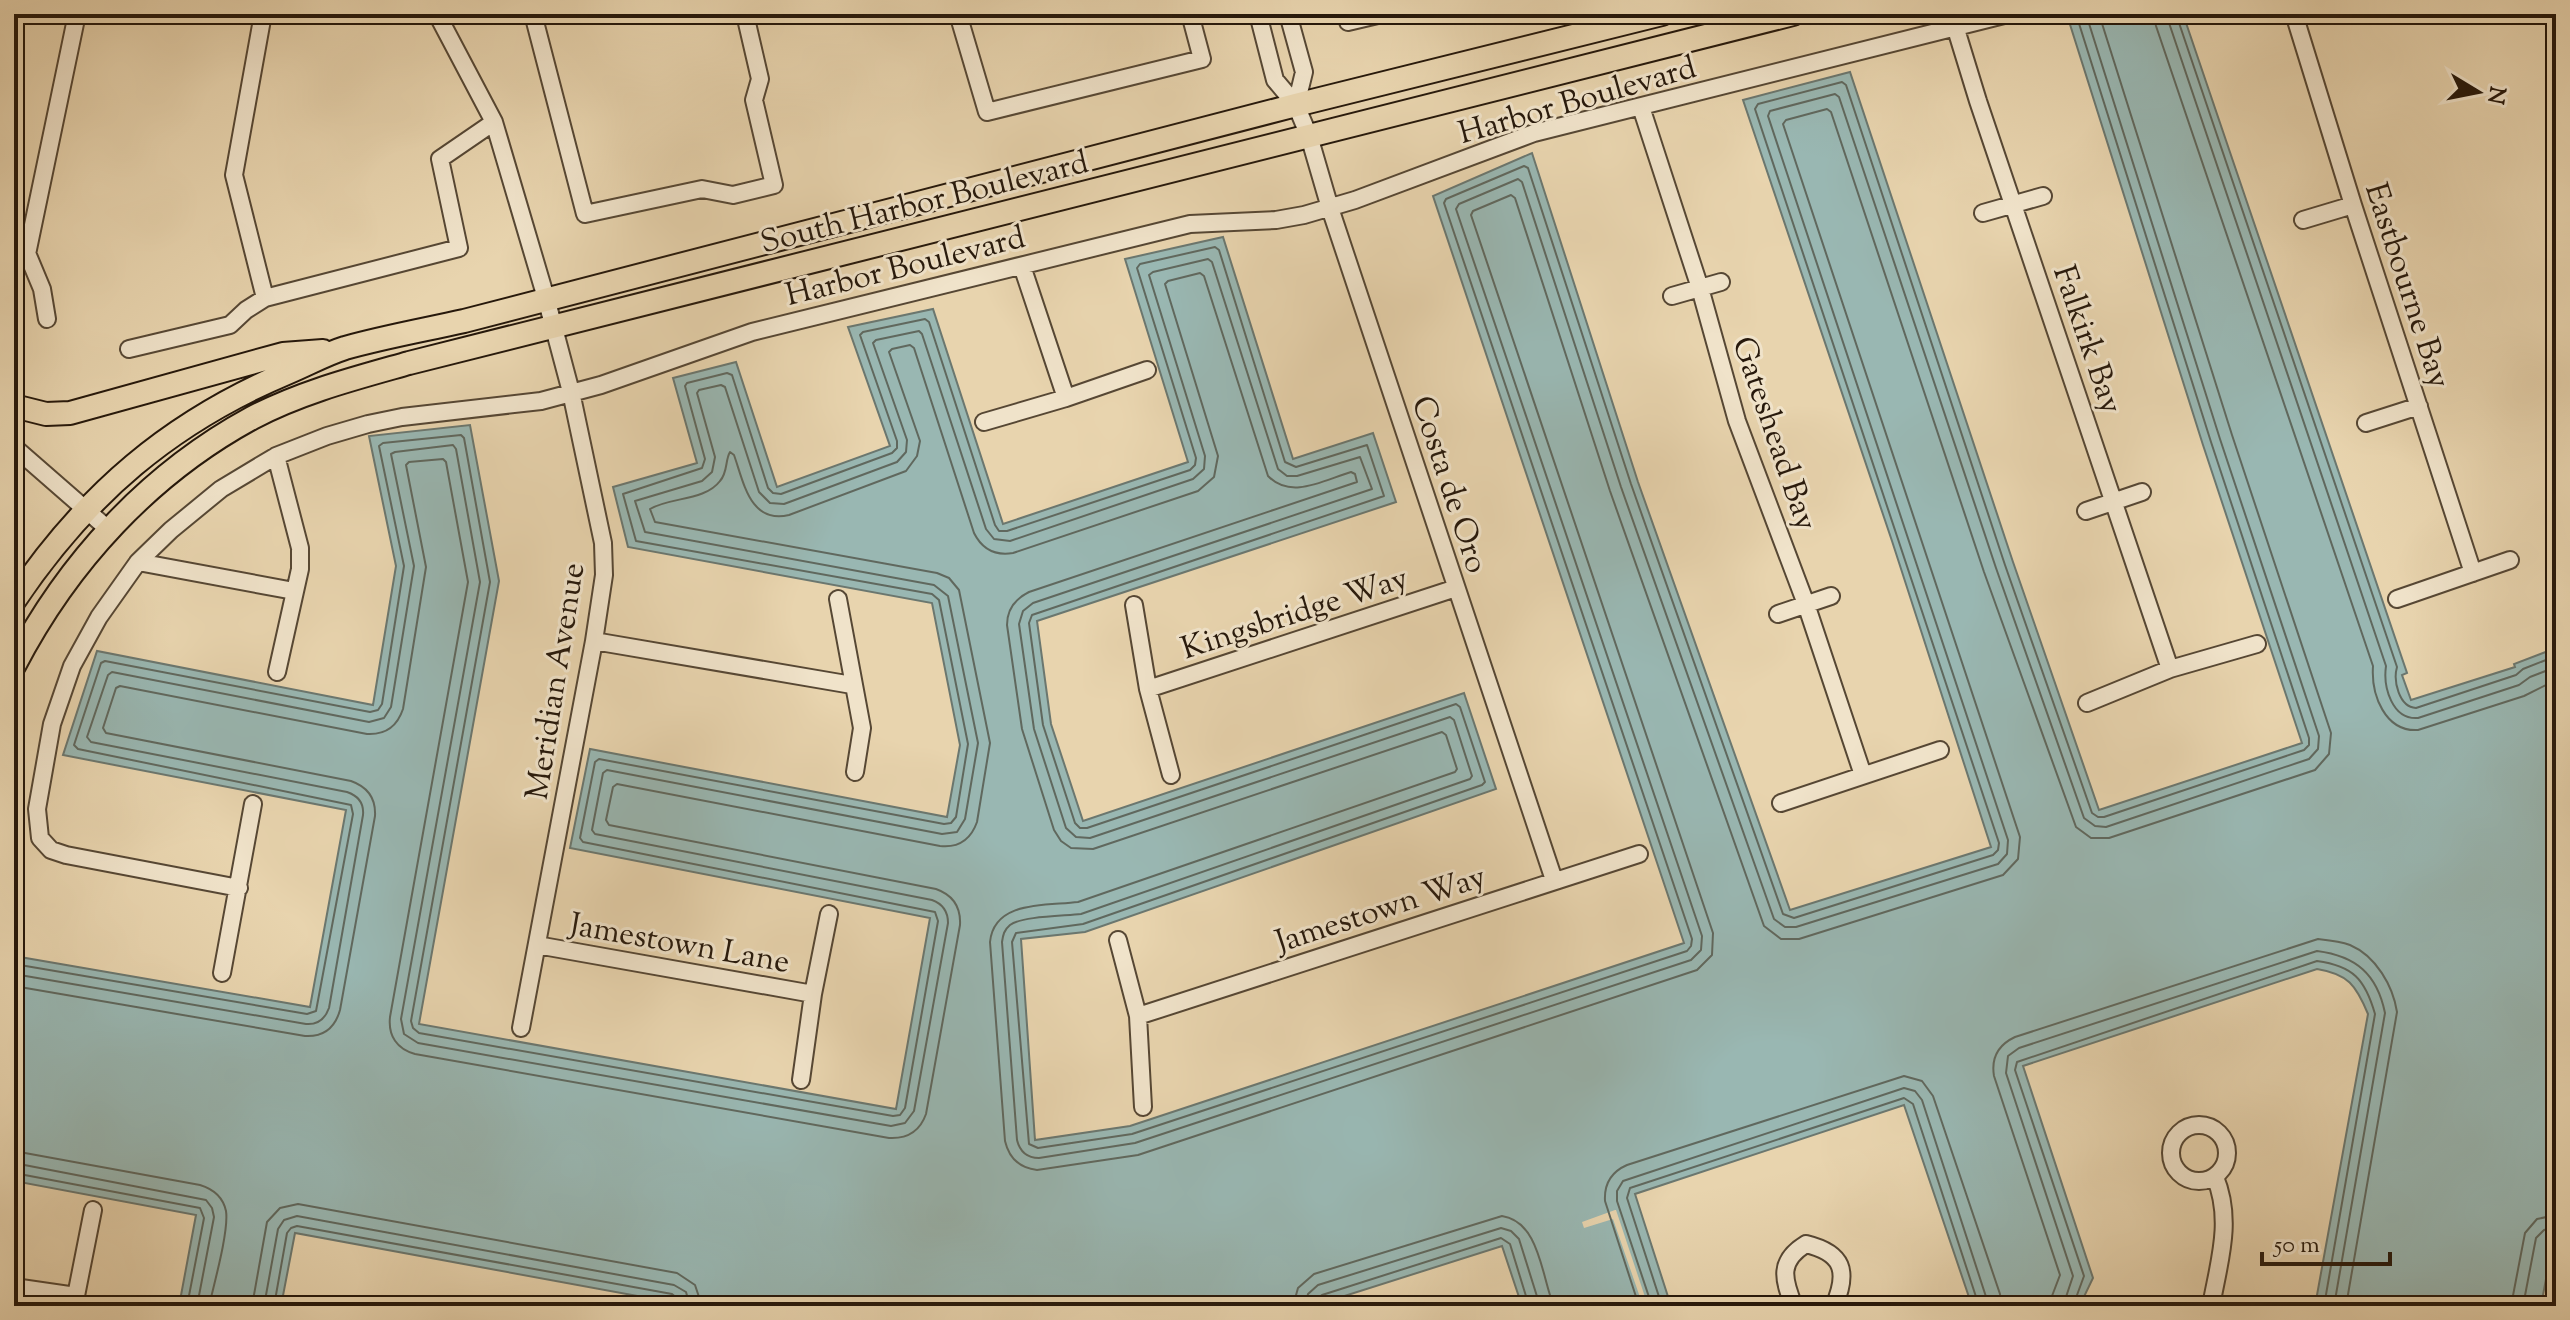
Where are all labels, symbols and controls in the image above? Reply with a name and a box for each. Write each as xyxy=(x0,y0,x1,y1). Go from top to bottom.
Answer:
street label: Harbor Boulevard xyxy=(1454,46,1702,158)
north arrow xyxy=(2438,52,2518,132)
text: N xyxy=(2477,84,2512,107)
street label: South Harbor Boulevard xyxy=(756,141,1094,267)
street label: Eastbourne Bay xyxy=(2351,177,2461,395)
street label: Harbor Boulevard xyxy=(781,216,1030,320)
street label: Falkirk Bay xyxy=(2039,260,2133,420)
street label: Gateshead Bay xyxy=(1719,331,1828,537)
street label: Costa de Oro xyxy=(1398,390,1498,579)
street label: Kingsbridge Way xyxy=(1176,556,1414,673)
street label: Meridian Avenue xyxy=(516,560,598,803)
street label: Jamestown Way xyxy=(1268,855,1492,967)
street label: Jamestown Lane xyxy=(564,903,793,987)
scale bar xyxy=(2262,1216,2390,1266)
text: 50 m xyxy=(2272,1229,2320,1263)

